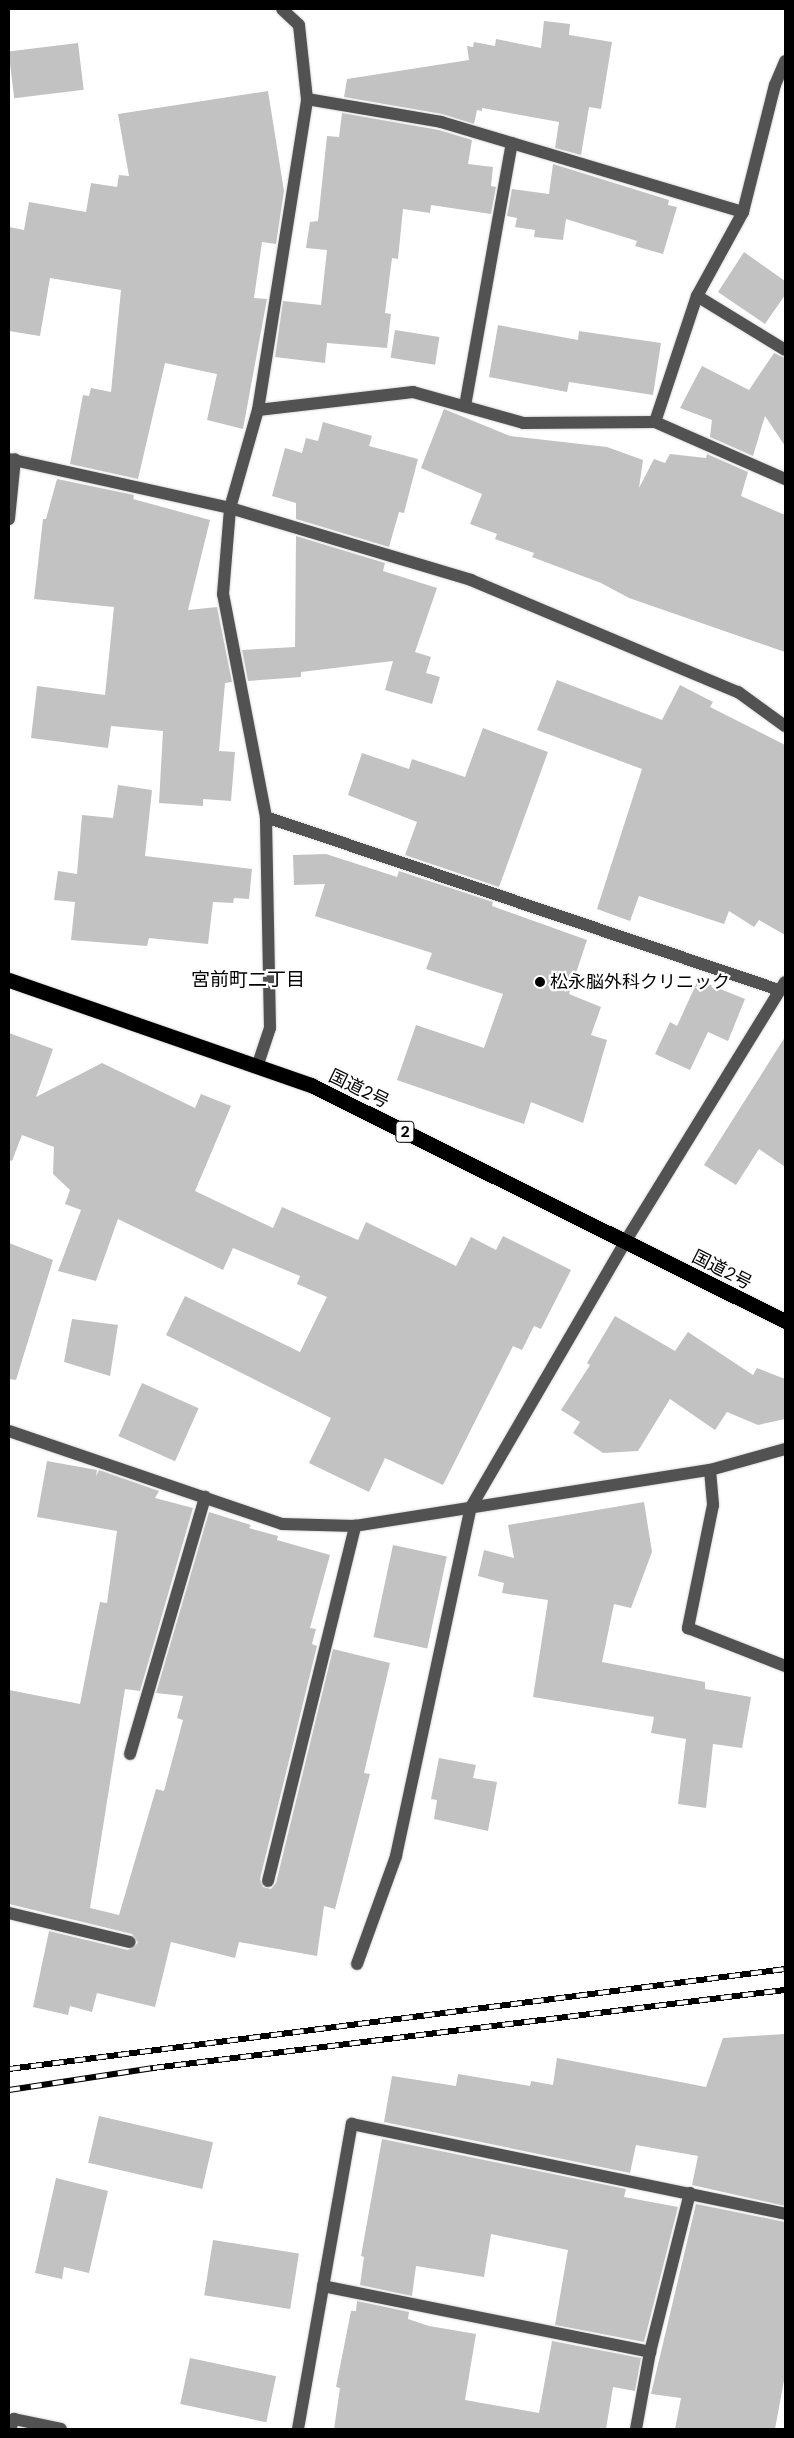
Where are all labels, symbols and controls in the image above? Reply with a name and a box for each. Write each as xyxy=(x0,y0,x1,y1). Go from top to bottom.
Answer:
district label: 宮前町二丁目 xyxy=(191,969,305,991)
place label: 松永脳外科クリニック xyxy=(550,971,730,993)
marker: 松永脳外科クリニック xyxy=(534,976,546,988)
street label: 国道2号 xyxy=(325,1065,393,1113)
road number: 2 xyxy=(395,1118,415,1146)
street label: 国道2号 xyxy=(688,1246,756,1294)

